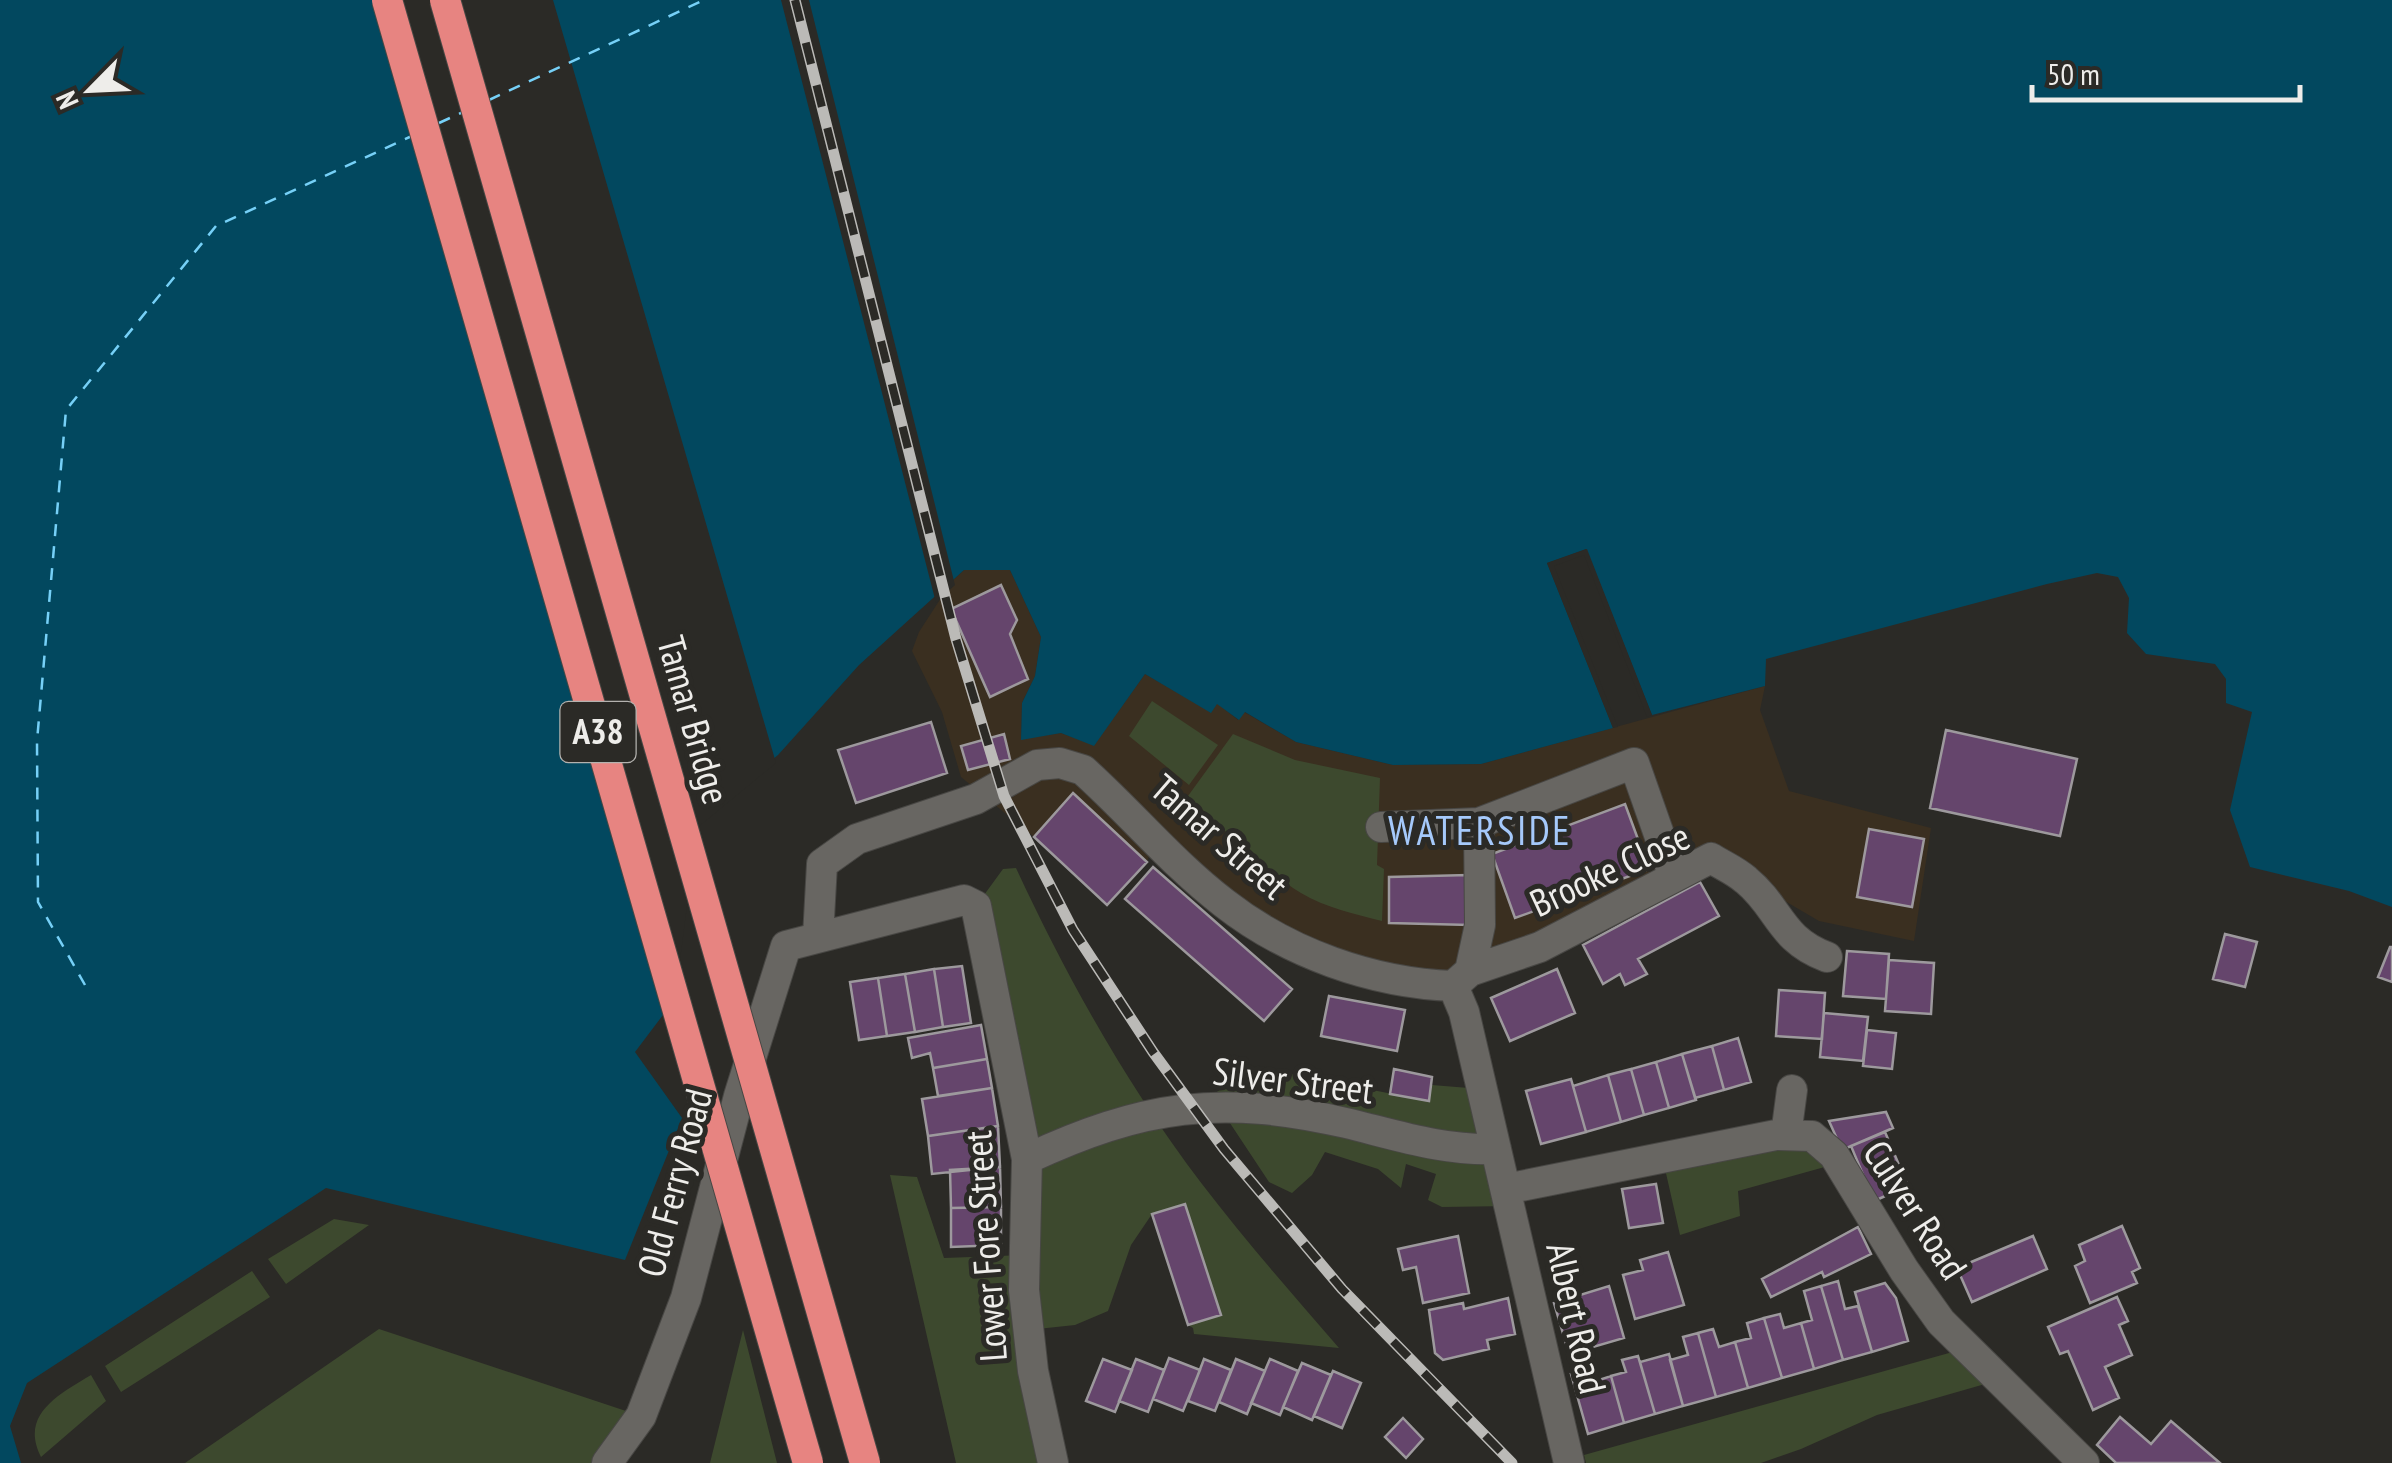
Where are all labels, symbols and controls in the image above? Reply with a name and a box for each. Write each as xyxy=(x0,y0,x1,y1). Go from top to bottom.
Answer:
north arrow xyxy=(40,40,140,140)
scale bar xyxy=(2032,40,2300,102)
text: 50 m xyxy=(2047,54,2100,93)
text: N xyxy=(47,86,87,115)
street label: Tamar Bridge xyxy=(647,630,742,809)
road number: A38 xyxy=(560,702,636,762)
street label: Tamar Street xyxy=(1141,763,1299,909)
district label: WATERSIDE xyxy=(1388,804,1572,856)
street label: Brooke Close xyxy=(1522,810,1697,927)
street label: Silver Street xyxy=(1210,1045,1377,1114)
street label: Old Ferry Road xyxy=(625,1083,722,1282)
street label: Lower Fore Street xyxy=(952,1128,1017,1363)
street label: Culver Road xyxy=(1853,1130,1979,1288)
street label: Albert Road xyxy=(1536,1237,1619,1398)

